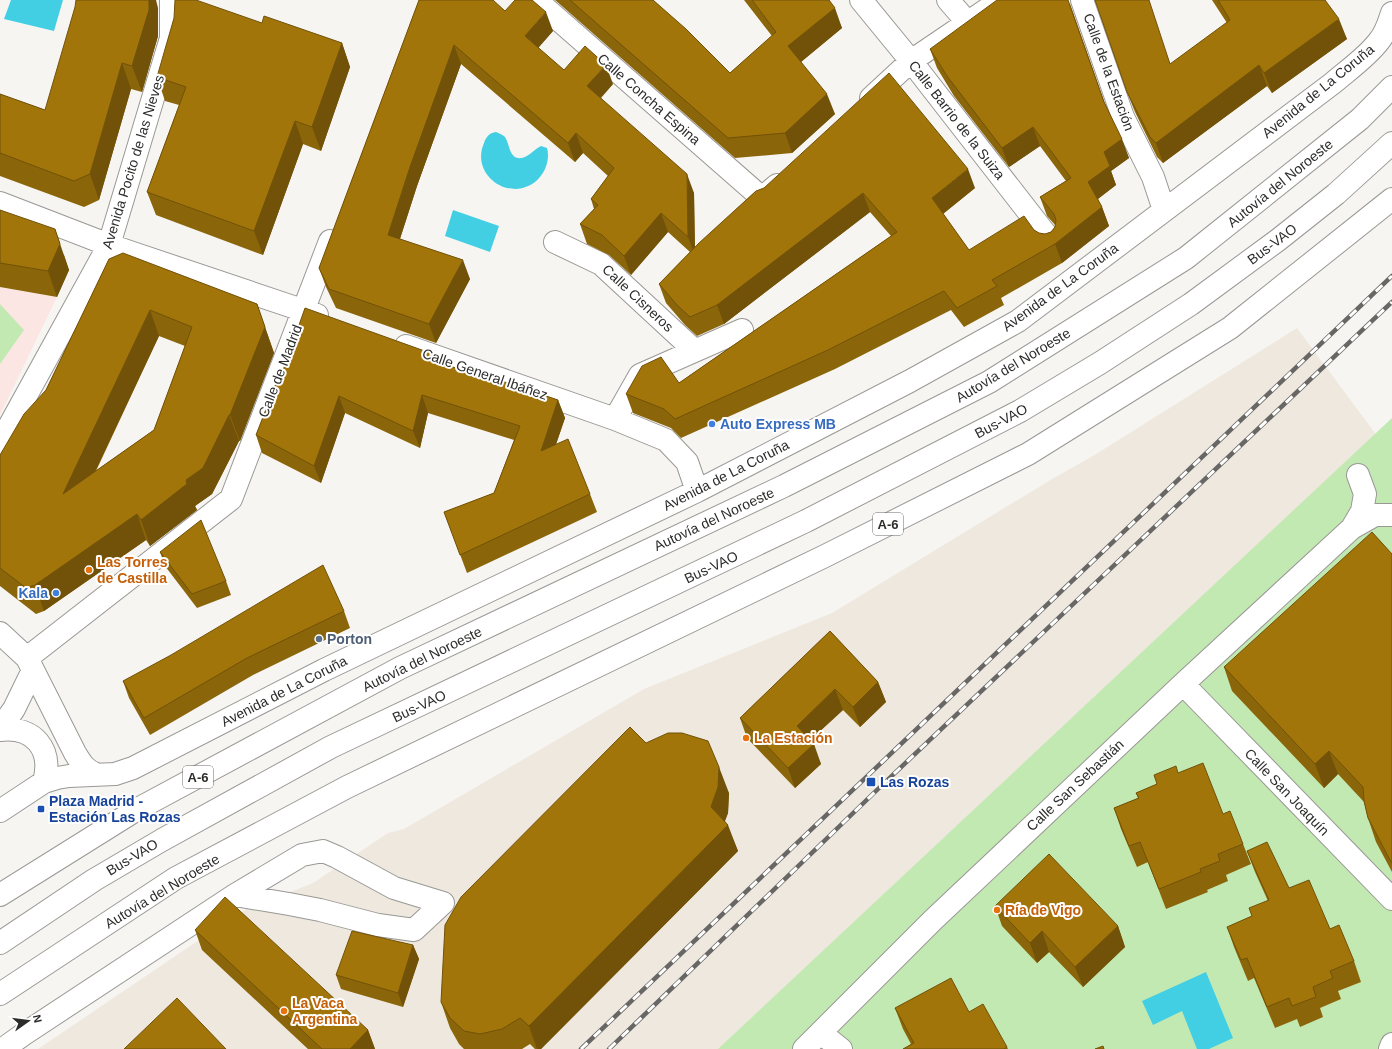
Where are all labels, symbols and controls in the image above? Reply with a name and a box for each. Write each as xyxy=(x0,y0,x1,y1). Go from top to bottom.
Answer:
street label: Calle de la Estación xyxy=(1080,11,1138,133)
street label: Avenida de La Coruña xyxy=(1259,41,1377,141)
street label: Calle Concha Espina xyxy=(594,50,704,148)
street label: Calle Barrio de la Suiza xyxy=(906,57,1008,183)
street label: Avenida Pocito de las Nieves xyxy=(99,73,167,251)
street label: Autovía del Noroeste xyxy=(1224,136,1336,230)
street label: Bus-VAO xyxy=(1244,220,1300,268)
street label: Avenida de La Coruña xyxy=(999,240,1121,334)
street label: Calle Cisneros xyxy=(599,261,677,335)
street label: Calle de Madrid xyxy=(255,322,305,420)
street label: Autovía del Noroeste xyxy=(953,324,1073,406)
street label: Calle General Ibáñez xyxy=(420,345,550,403)
street label: Bus-VAO xyxy=(972,400,1030,442)
place label: Auto Express MB xyxy=(720,416,836,432)
marker: Auto Express MB xyxy=(707,419,717,429)
street label: Avenida de La Coruña xyxy=(660,436,792,514)
street label: Autovía del Noroeste xyxy=(651,484,777,554)
road number: A-6 xyxy=(873,513,903,535)
street label: Bus-VAO xyxy=(682,548,740,586)
place label: Las Torres de Castilla xyxy=(97,554,168,586)
marker: Las Torres de Castilla xyxy=(84,565,94,575)
place label: Kala xyxy=(18,585,48,601)
marker: Kala xyxy=(51,588,61,598)
street label: Autovía del Noroeste xyxy=(360,623,484,695)
place label: Porton xyxy=(327,631,372,647)
marker: Porton xyxy=(314,634,324,644)
street label: Avenida de La Coruña xyxy=(218,652,350,730)
street label: Bus-VAO xyxy=(390,687,448,725)
place label: La Estación xyxy=(754,730,833,746)
marker: La Estación xyxy=(741,733,751,743)
street label: Calle San Sebastián xyxy=(1023,736,1127,834)
street label: Calle San Joaquín xyxy=(1242,745,1332,839)
road number: A-6 xyxy=(183,766,213,788)
place label: Las Rozas xyxy=(880,774,949,790)
marker: Las Rozas xyxy=(865,776,877,788)
place label: Plaza Madrid - Estación Las Rozas xyxy=(49,793,181,825)
marker: Plaza Madrid - Estación Las Rozas xyxy=(36,804,46,814)
street label: Bus-VAO xyxy=(103,835,161,879)
street label: Autovía del Noroeste xyxy=(102,850,222,932)
place label: Ría de Vigo xyxy=(1005,902,1081,918)
marker: Ría de Vigo xyxy=(992,905,1002,915)
place label: La Vaca Argentina xyxy=(292,995,358,1027)
north arrow xyxy=(8,1001,48,1041)
marker: La Vaca Argentina xyxy=(279,1006,289,1016)
text: N xyxy=(31,1013,44,1024)

